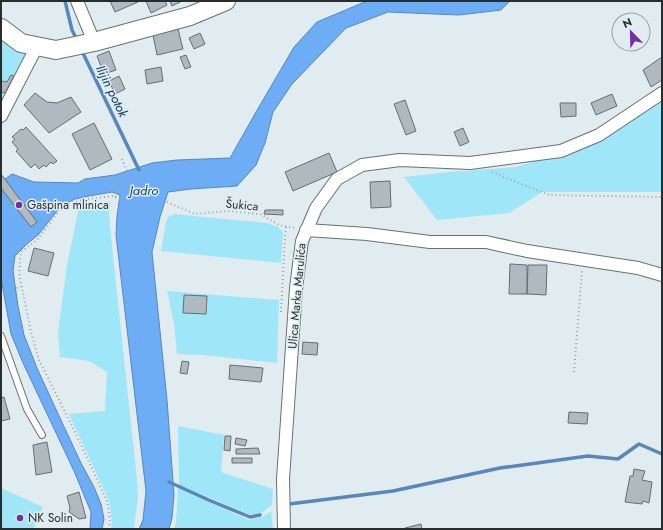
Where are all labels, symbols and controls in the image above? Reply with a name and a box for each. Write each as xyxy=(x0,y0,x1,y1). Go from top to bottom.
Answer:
north arrow xyxy=(611,12,651,52)
text: N xyxy=(620,14,634,32)
water label: Ilijin potok xyxy=(91,62,133,121)
water label: Jadro xyxy=(127,181,158,200)
street label: Šukica xyxy=(225,195,259,215)
place label: Gašpina mlinica xyxy=(27,196,109,214)
marker: Gašpina mlinica xyxy=(14,200,24,210)
street label: Ulica Marka Marulića xyxy=(283,242,311,350)
place label: NK Solin xyxy=(28,509,73,527)
marker: NK Solin xyxy=(15,513,25,523)

